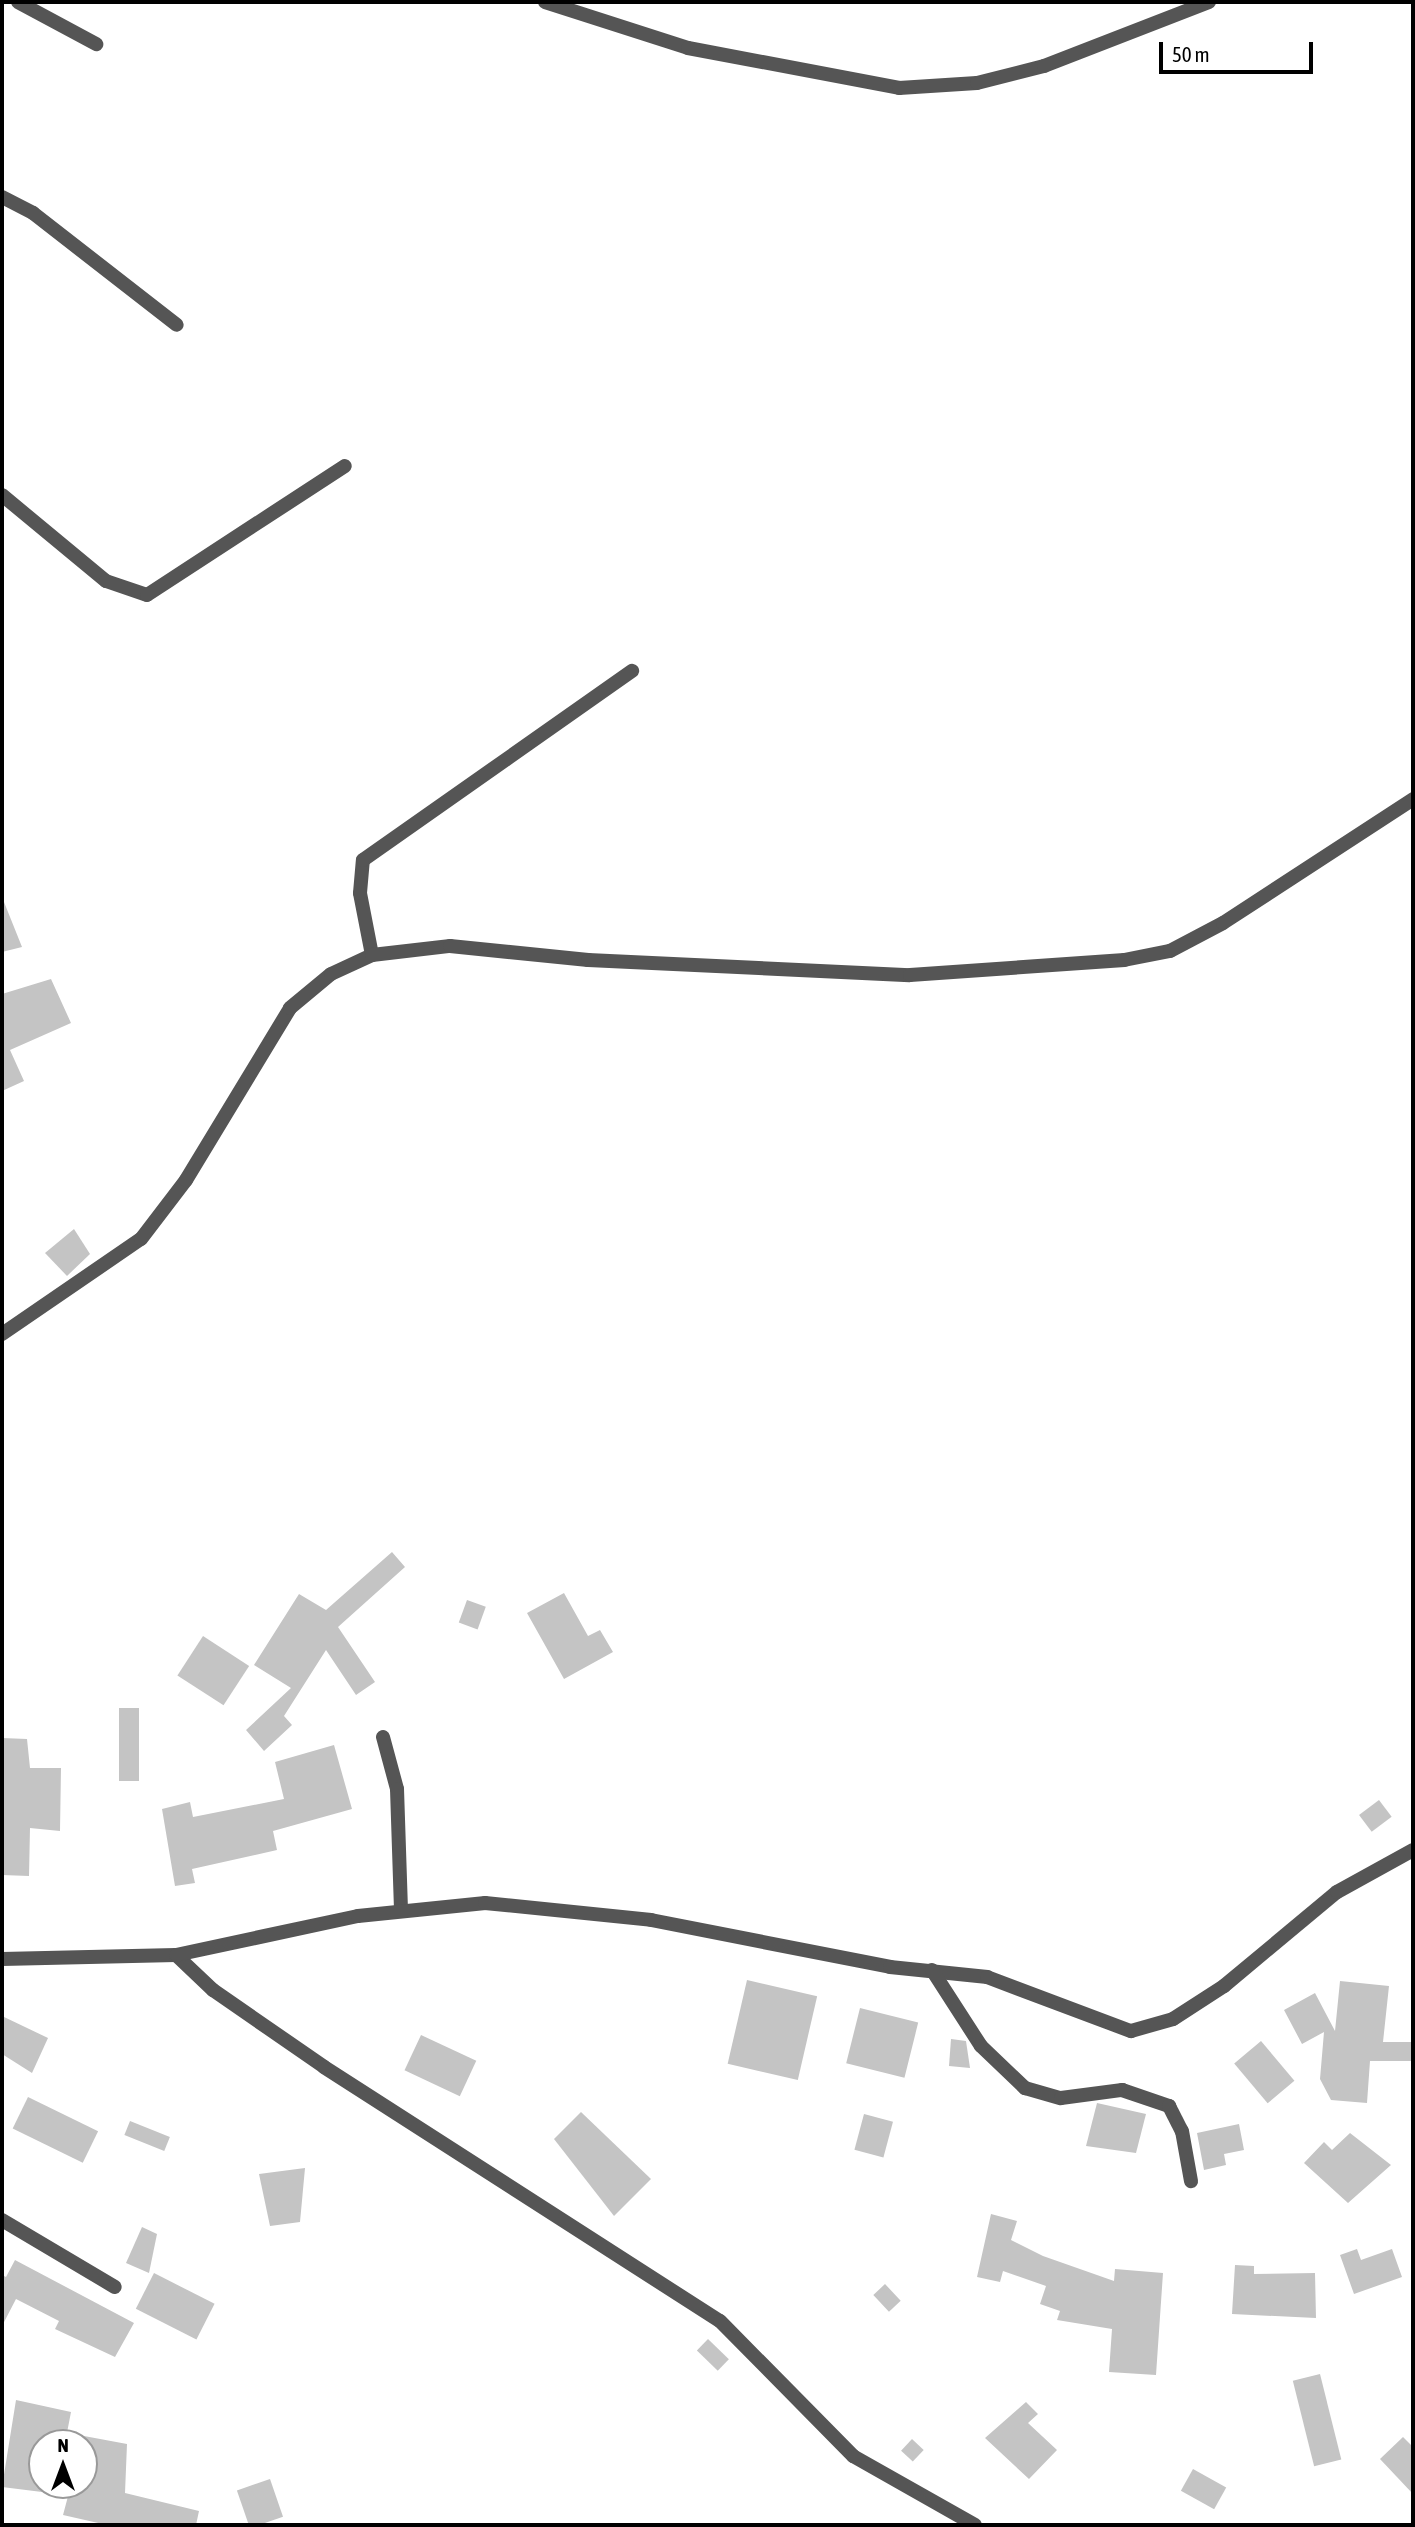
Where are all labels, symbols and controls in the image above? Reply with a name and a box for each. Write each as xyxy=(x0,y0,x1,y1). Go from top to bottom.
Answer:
scale bar xyxy=(1163,28,1317,72)
text: 50 m xyxy=(1172,42,1210,66)
north arrow xyxy=(28,2429,98,2499)
text: N xyxy=(57,2434,69,2456)

